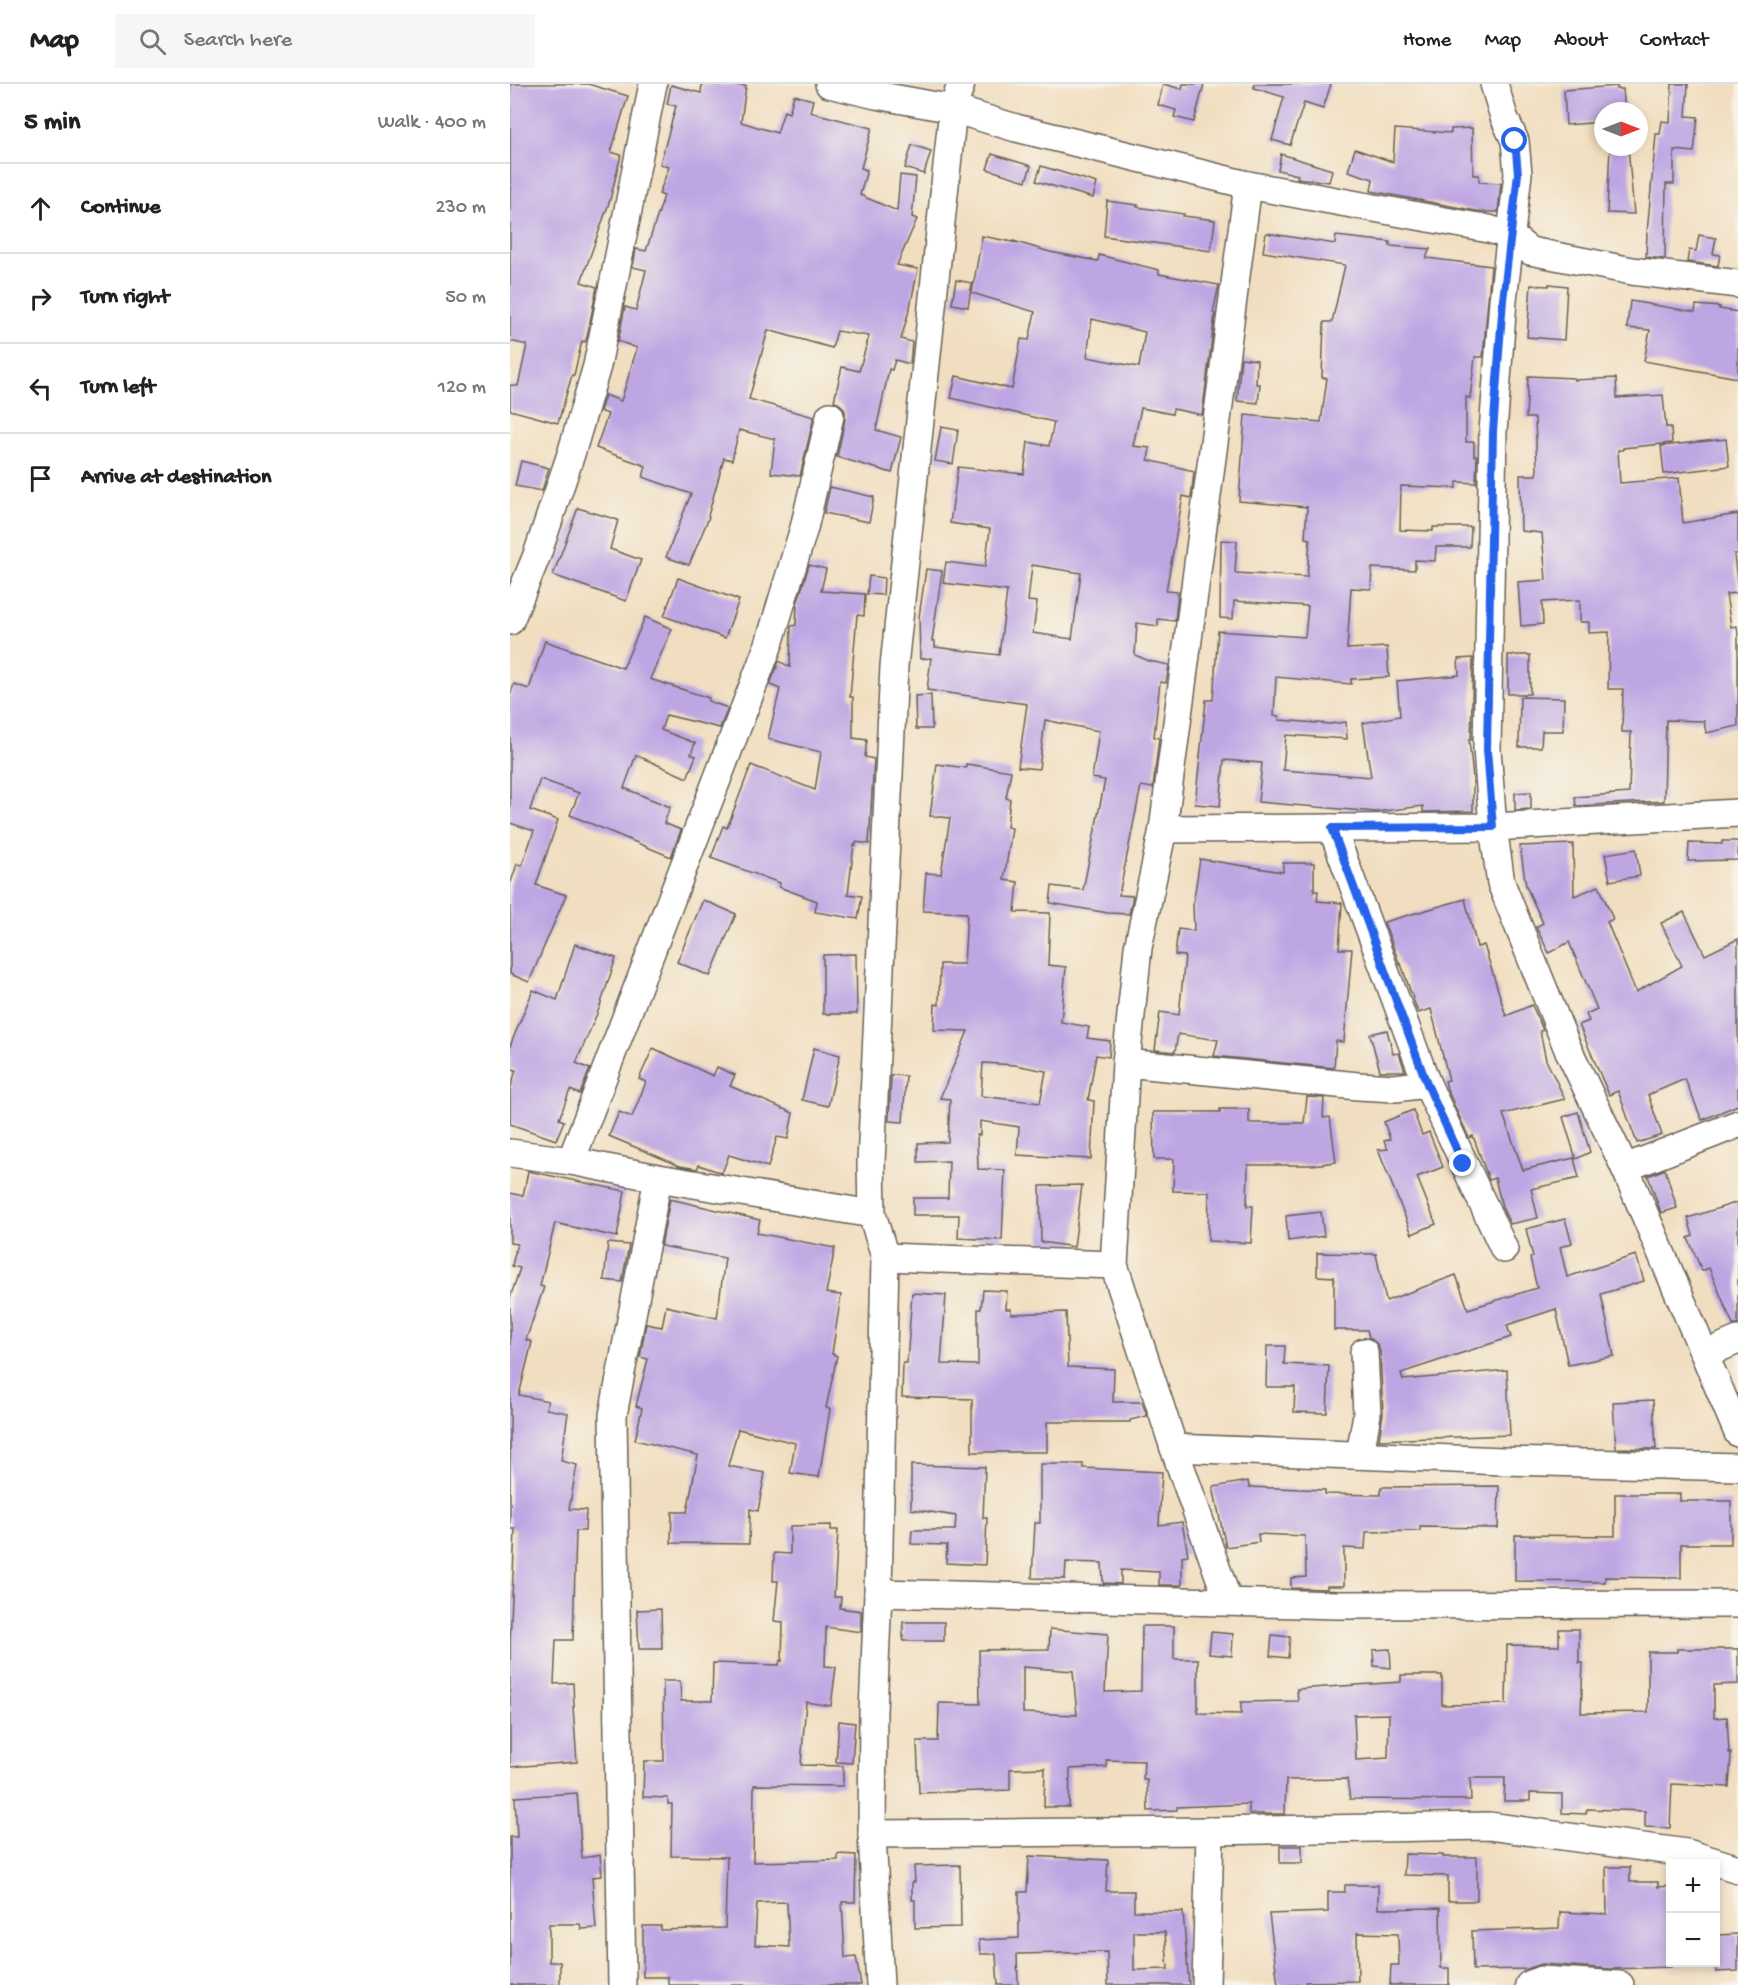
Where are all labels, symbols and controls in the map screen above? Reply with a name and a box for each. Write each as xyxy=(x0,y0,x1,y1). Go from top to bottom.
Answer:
search box xyxy=(115,14,535,68)
text: Map xyxy=(30,25,79,58)
icon: search xyxy=(136,25,169,58)
text: Search here xyxy=(184,28,292,54)
text: Home xyxy=(1403,29,1451,54)
text: Map xyxy=(1484,29,1521,54)
text: About xyxy=(1554,29,1607,54)
text: Contact xyxy=(1640,29,1708,54)
north arrow xyxy=(1594,102,1648,156)
text: 5 min xyxy=(24,108,80,139)
text: Walk · 400 m xyxy=(378,112,486,135)
route start xyxy=(1501,127,1527,153)
icon: ahead xyxy=(24,192,57,225)
text: Continue xyxy=(81,195,161,221)
text: 230 m xyxy=(436,197,486,220)
icon: right xyxy=(24,282,57,315)
text: Turn right xyxy=(81,285,169,311)
text: 50 m xyxy=(445,287,486,310)
icon: left xyxy=(24,372,57,405)
text: Turn left xyxy=(81,375,155,401)
text: 120 m xyxy=(438,377,486,400)
icon: arrive xyxy=(24,462,57,495)
text: Arrive at destination xyxy=(81,465,271,491)
route end xyxy=(1449,1150,1475,1176)
map controls xyxy=(1666,1859,1720,1967)
button: + xyxy=(1666,1859,1720,1913)
button: − xyxy=(1666,1913,1720,1967)

